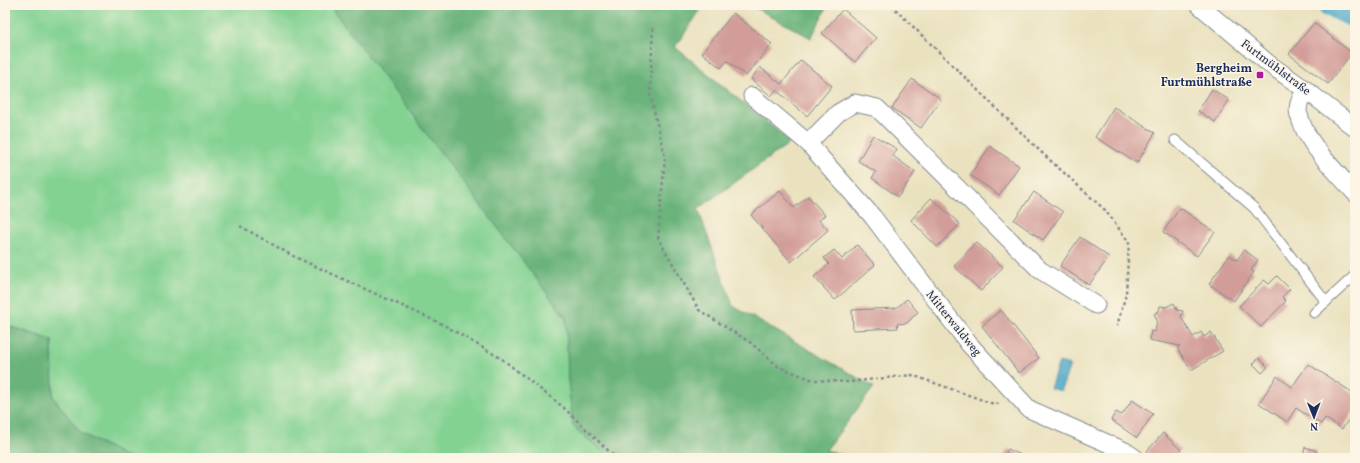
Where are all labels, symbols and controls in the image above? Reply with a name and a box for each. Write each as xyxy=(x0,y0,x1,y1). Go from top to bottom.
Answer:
street label: Furtmühlstraße xyxy=(1237,36,1314,100)
place label: Bergheim Furtmühlstraße xyxy=(1161,61,1252,91)
marker: Bergheim Furtmühlstraße xyxy=(1255,70,1265,80)
street label: Mitterwaldweg xyxy=(922,287,985,360)
north arrow xyxy=(1294,397,1334,437)
text: N xyxy=(1310,418,1318,433)

